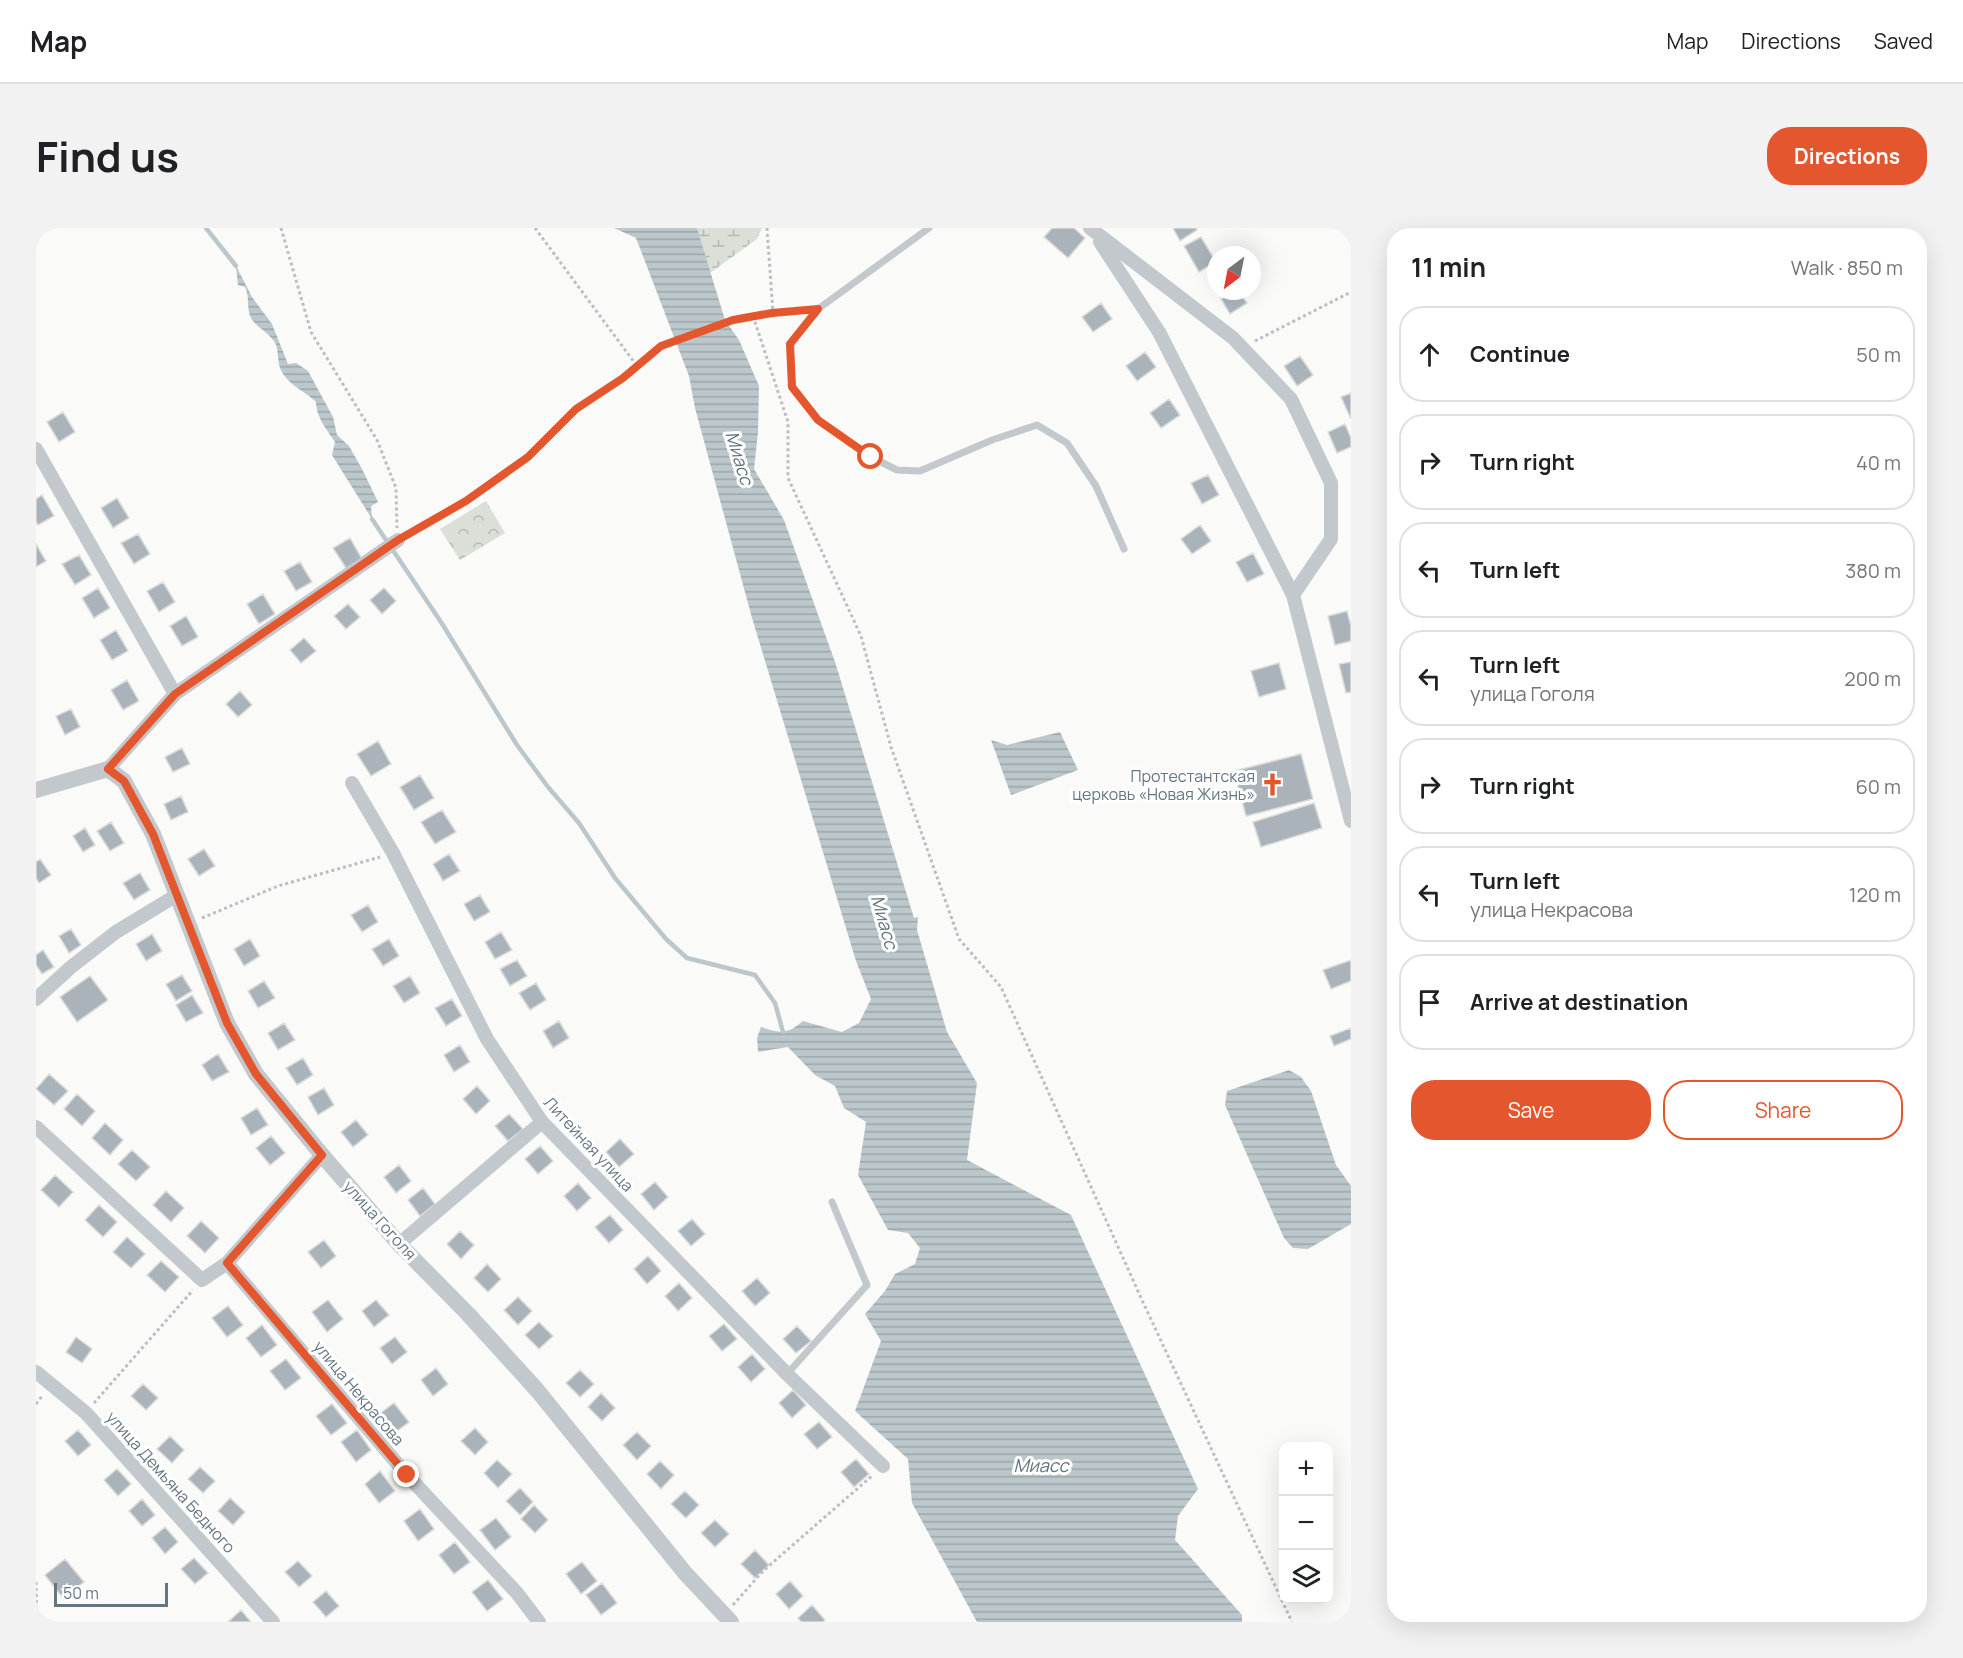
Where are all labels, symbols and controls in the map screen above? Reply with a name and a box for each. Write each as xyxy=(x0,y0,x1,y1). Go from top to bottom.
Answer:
text: Map xyxy=(30,22,87,60)
text: Map xyxy=(1667,27,1708,55)
text: Directions xyxy=(1741,27,1841,55)
text: Saved xyxy=(1874,27,1933,55)
text: Find us xyxy=(36,127,179,185)
button: Directions xyxy=(1767,127,1927,185)
north arrow xyxy=(1207,246,1261,300)
text: 11 min xyxy=(1411,249,1486,285)
text: Walk · 850 m xyxy=(1791,254,1903,281)
icon: ahead xyxy=(1413,338,1446,371)
text: Continue xyxy=(1470,339,1570,369)
text: 50 m xyxy=(1856,341,1901,368)
water label: Миасс xyxy=(720,428,760,489)
route start xyxy=(857,443,883,469)
icon: right xyxy=(1413,446,1446,479)
text: Turn right xyxy=(1470,447,1575,477)
text: 40 m xyxy=(1856,449,1901,476)
icon: left xyxy=(1413,554,1446,587)
text: Turn left xyxy=(1470,555,1560,585)
text: 380 m xyxy=(1845,557,1901,584)
text: Turn left xyxy=(1470,650,1560,680)
icon: left xyxy=(1413,662,1446,695)
text: 200 m xyxy=(1844,665,1901,692)
text: улица Гоголя xyxy=(1470,680,1595,707)
place label: Протестантская церковь «Новая Жизнь» xyxy=(1072,765,1255,805)
icon: right xyxy=(1413,770,1446,803)
text: Turn right xyxy=(1470,771,1575,801)
church icon: Протестантская церковь «Новая Жизнь» xyxy=(1260,772,1286,798)
text: 60 m xyxy=(1855,773,1901,800)
text: Turn left xyxy=(1470,866,1560,896)
icon: left xyxy=(1413,878,1446,911)
text: 120 m xyxy=(1849,881,1901,908)
water label: Миасс xyxy=(866,892,905,953)
text: улица Некрасова xyxy=(1470,896,1633,923)
icon: arrive xyxy=(1413,986,1446,1019)
text: Arrive at destination xyxy=(1470,987,1688,1017)
button: Save xyxy=(1411,1080,1651,1140)
button: Share xyxy=(1663,1080,1903,1140)
street label: Литейная улица xyxy=(539,1092,639,1196)
street label: улица Гоголя xyxy=(338,1176,422,1264)
street label: улица Некрасова xyxy=(309,1336,409,1450)
street label: улица Демьяна Бедного xyxy=(101,1406,241,1558)
map controls xyxy=(1279,1442,1333,1604)
button: + xyxy=(1279,1442,1333,1496)
water label: Миасс xyxy=(1013,1453,1071,1477)
route end xyxy=(393,1461,419,1487)
button: − xyxy=(1279,1496,1333,1550)
button: layers xyxy=(1279,1550,1333,1604)
scale bar xyxy=(54,1580,168,1608)
text: 50 m xyxy=(63,1582,99,1604)

